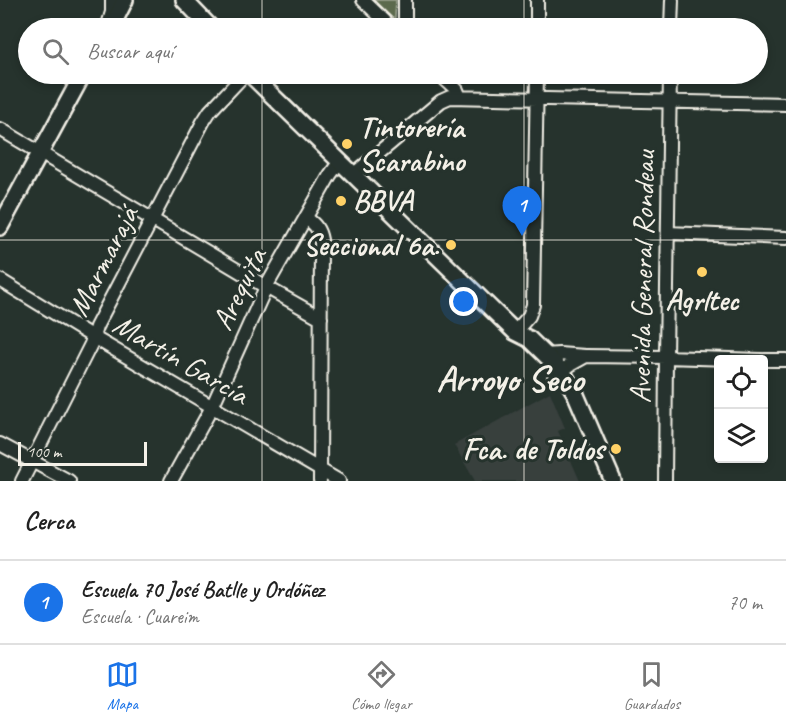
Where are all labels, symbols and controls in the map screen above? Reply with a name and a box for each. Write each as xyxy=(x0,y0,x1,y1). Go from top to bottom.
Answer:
search box xyxy=(18,18,768,84)
icon: search xyxy=(39,35,72,68)
text: Buscar aquí xyxy=(87,37,173,65)
place label: Tintorería Scarabino xyxy=(359,108,467,180)
marker: Tintorería Scarabino xyxy=(340,137,354,151)
street label: Avenida General Rondeau xyxy=(621,148,663,404)
place label: BBVA xyxy=(353,182,415,220)
pin: 1 xyxy=(502,186,542,236)
marker: BBVA xyxy=(334,194,348,208)
street label: Marmarajá xyxy=(59,197,148,322)
place label: Seccional 6a. xyxy=(303,226,440,264)
marker: Seccional 6a. xyxy=(444,238,458,252)
street label: Arequita xyxy=(203,240,276,336)
marker: Agrltec xyxy=(695,265,709,279)
place label: Agrltec xyxy=(665,281,740,319)
your location xyxy=(449,287,478,316)
street label: Martín García xyxy=(106,305,257,414)
map controls xyxy=(714,355,768,463)
button: locate xyxy=(714,355,768,409)
district label: Arroyo Seco xyxy=(437,356,586,402)
button: layers xyxy=(714,409,768,463)
place label: Fca. de Toldos xyxy=(463,430,607,468)
scale bar xyxy=(18,439,147,466)
text: 100 m xyxy=(27,442,61,462)
marker: Fca. de Toldos xyxy=(609,442,623,456)
text: Cerca xyxy=(24,504,74,537)
text: Escuela 70 José Batlle y Ordóñez xyxy=(81,576,324,604)
text: 1 xyxy=(39,590,48,615)
text: 70 m xyxy=(728,590,762,615)
text: Escuela · Cuareim xyxy=(81,604,199,629)
tab: Mapa xyxy=(106,658,139,714)
tab: Cómo llegar xyxy=(351,658,412,714)
tab: Guardados xyxy=(624,658,680,714)

